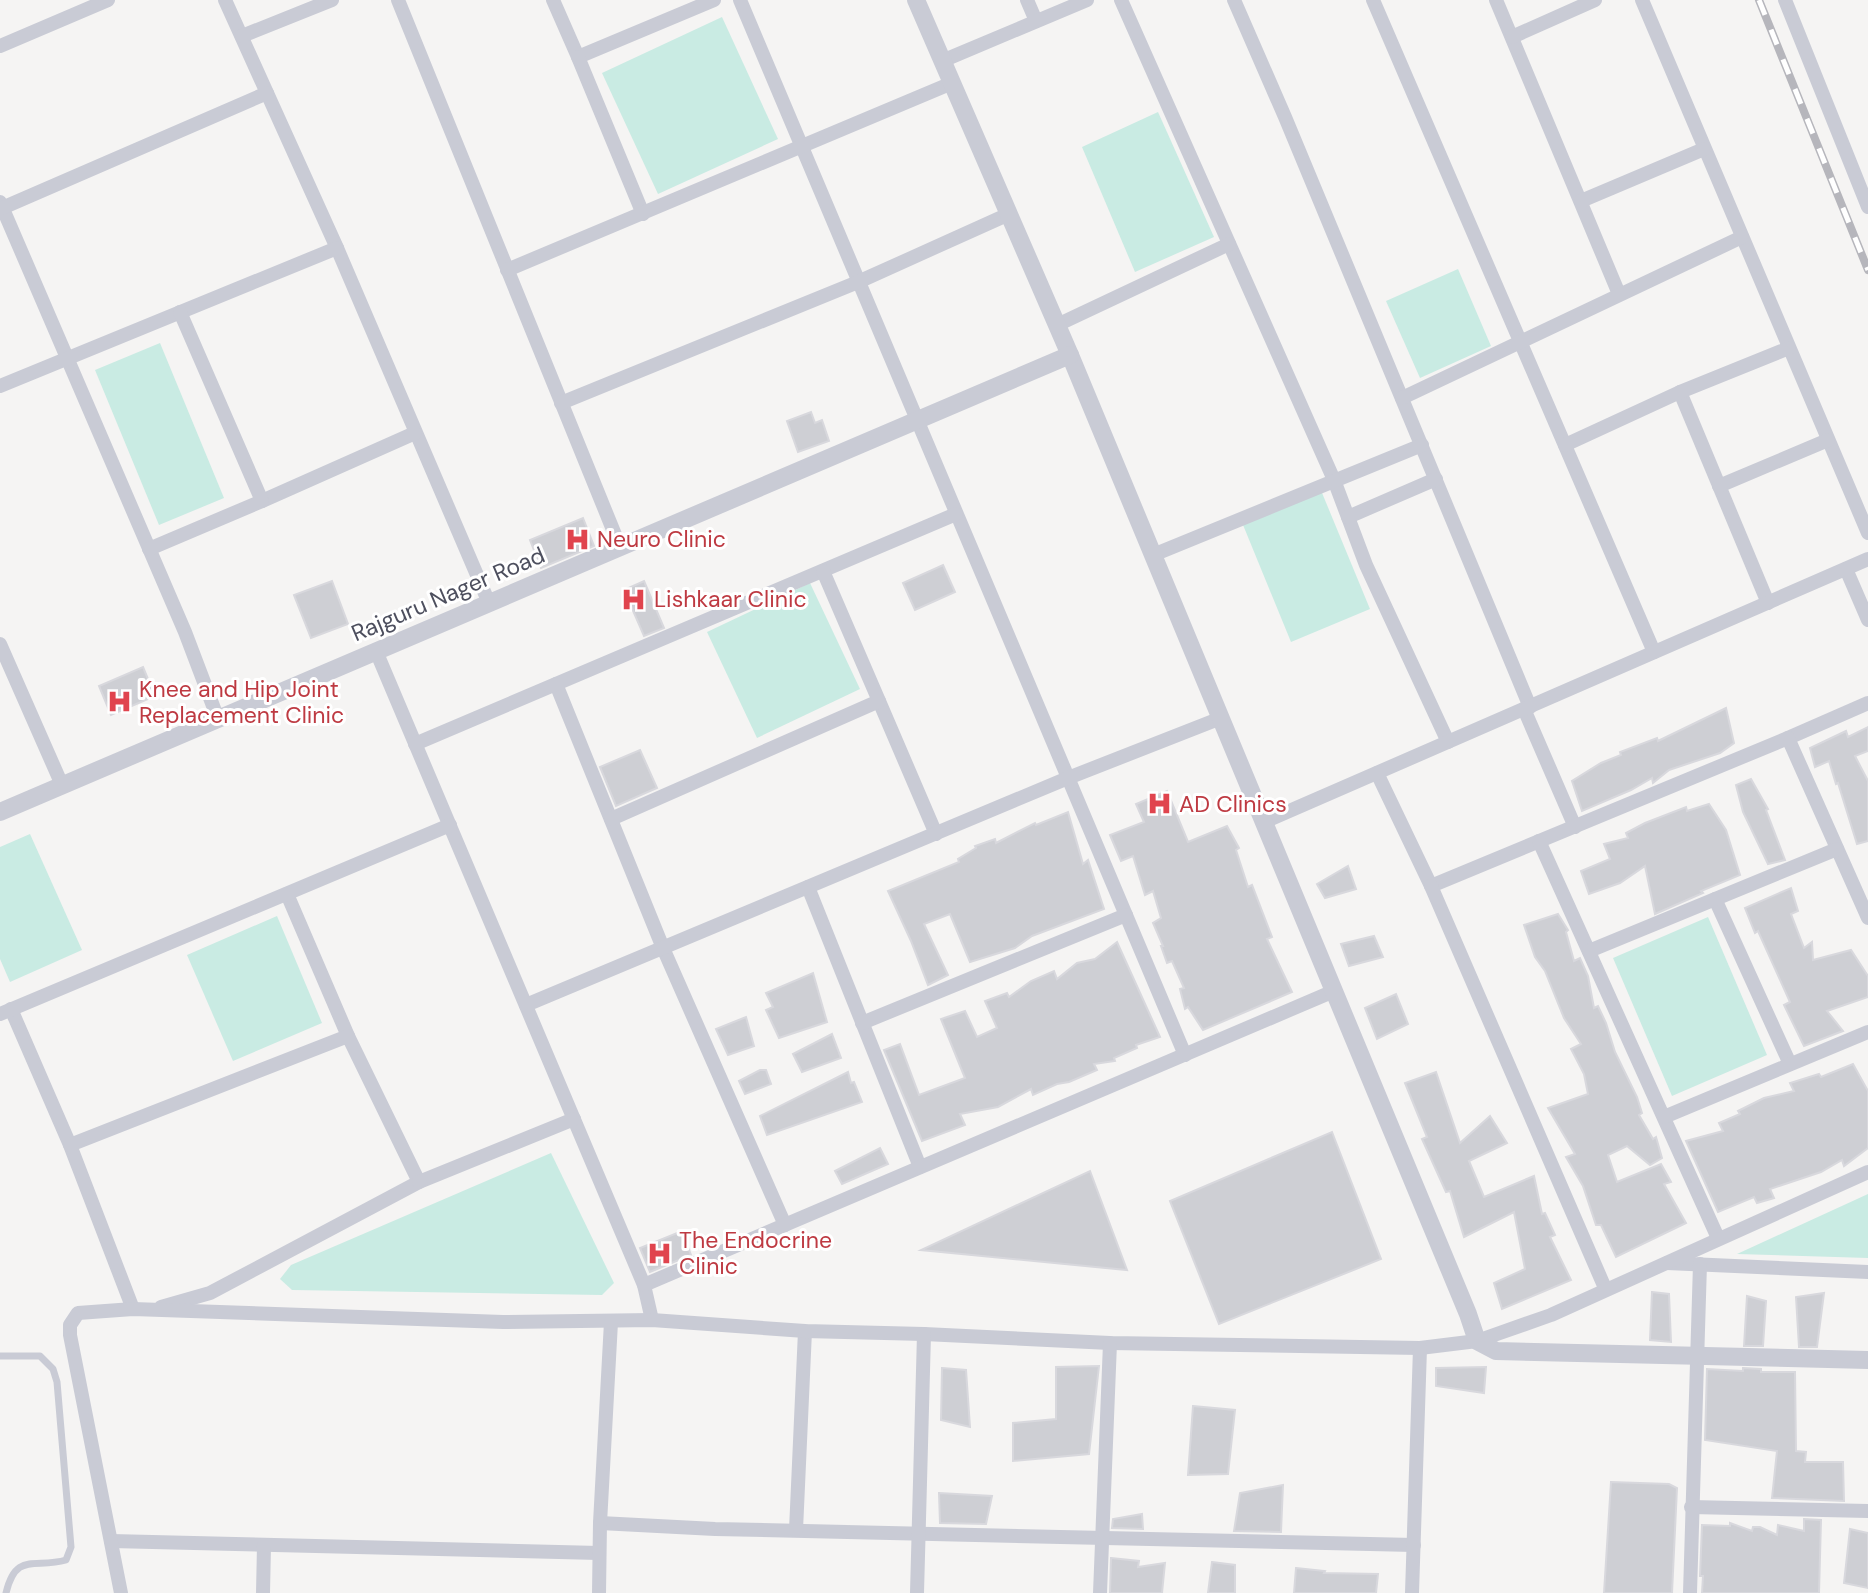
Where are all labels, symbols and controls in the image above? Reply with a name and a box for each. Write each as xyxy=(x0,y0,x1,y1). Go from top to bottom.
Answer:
place label: Neuro Clinic xyxy=(597,524,726,554)
hospital icon: Neuro Clinic xyxy=(563,525,591,553)
street label: Rajguru Nager Road xyxy=(347,540,549,648)
place label: Lishkaar Clinic xyxy=(654,584,807,614)
hospital icon: Lishkaar Clinic xyxy=(620,585,648,613)
place label: Knee and Hip Joint Replacement Clinic xyxy=(139,674,344,730)
hospital icon: Knee and Hip Joint Replacement Clinic xyxy=(105,688,133,716)
place label: AD Clinics xyxy=(1179,789,1287,819)
hospital icon: AD Clinics xyxy=(1145,790,1173,818)
place label: The Endocrine Clinic xyxy=(679,1225,832,1281)
hospital icon: The Endocrine Clinic xyxy=(645,1239,673,1267)

